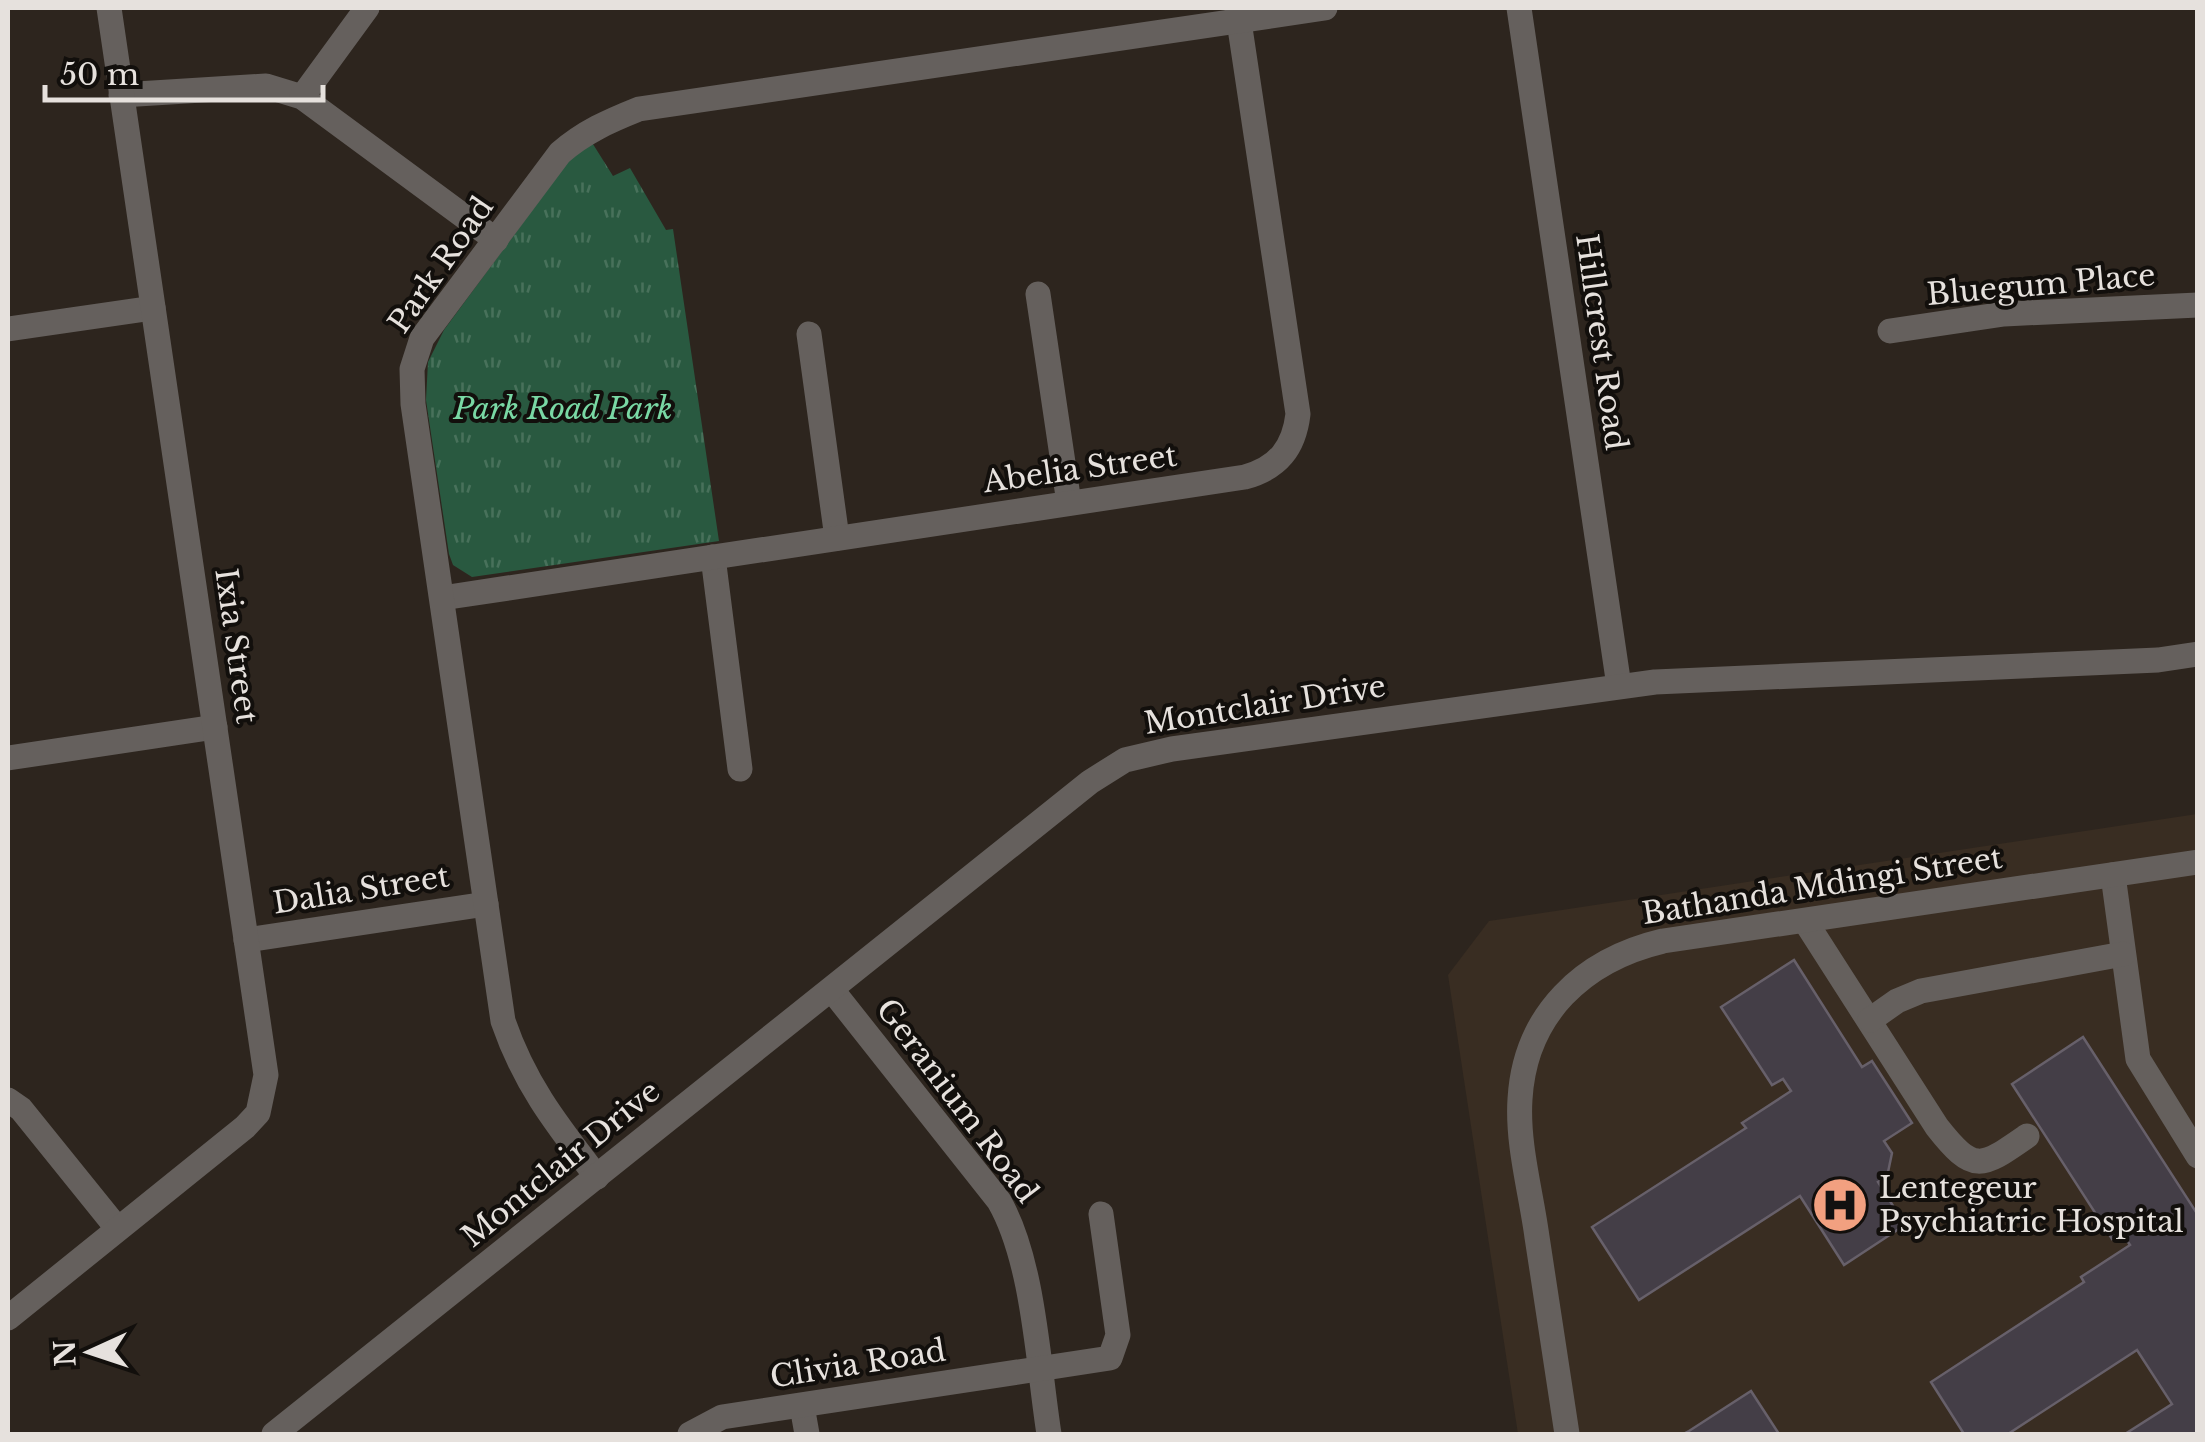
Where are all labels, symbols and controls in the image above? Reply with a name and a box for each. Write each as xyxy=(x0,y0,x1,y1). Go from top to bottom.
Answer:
scale bar xyxy=(45,40,322,102)
text: 50 m xyxy=(60,56,139,93)
street label: Park Road xyxy=(380,190,501,340)
street label: Hillcrest Road xyxy=(1568,231,1635,453)
street label: Bluegum Place xyxy=(1925,256,2157,313)
park label: Park Road Park xyxy=(452,390,673,427)
street label: Abelia Street xyxy=(980,437,1180,501)
street label: Ixia Street xyxy=(207,566,266,726)
street label: Montclair Drive xyxy=(1141,667,1388,742)
street label: Bathanda Mdingi Street xyxy=(1639,839,2005,932)
street label: Dalia Street xyxy=(270,857,452,922)
street label: Geranium Road xyxy=(869,991,1046,1210)
street label: Montclair Drive xyxy=(454,1072,667,1255)
place label: Lentegeur Psychiatric Hospital xyxy=(1879,1169,2184,1240)
hospital icon: Lentegeur Psychiatric Hospital xyxy=(1810,1175,1870,1235)
north arrow xyxy=(40,1302,140,1402)
street label: Clivia Road xyxy=(768,1331,948,1396)
text: N xyxy=(47,1339,84,1367)

